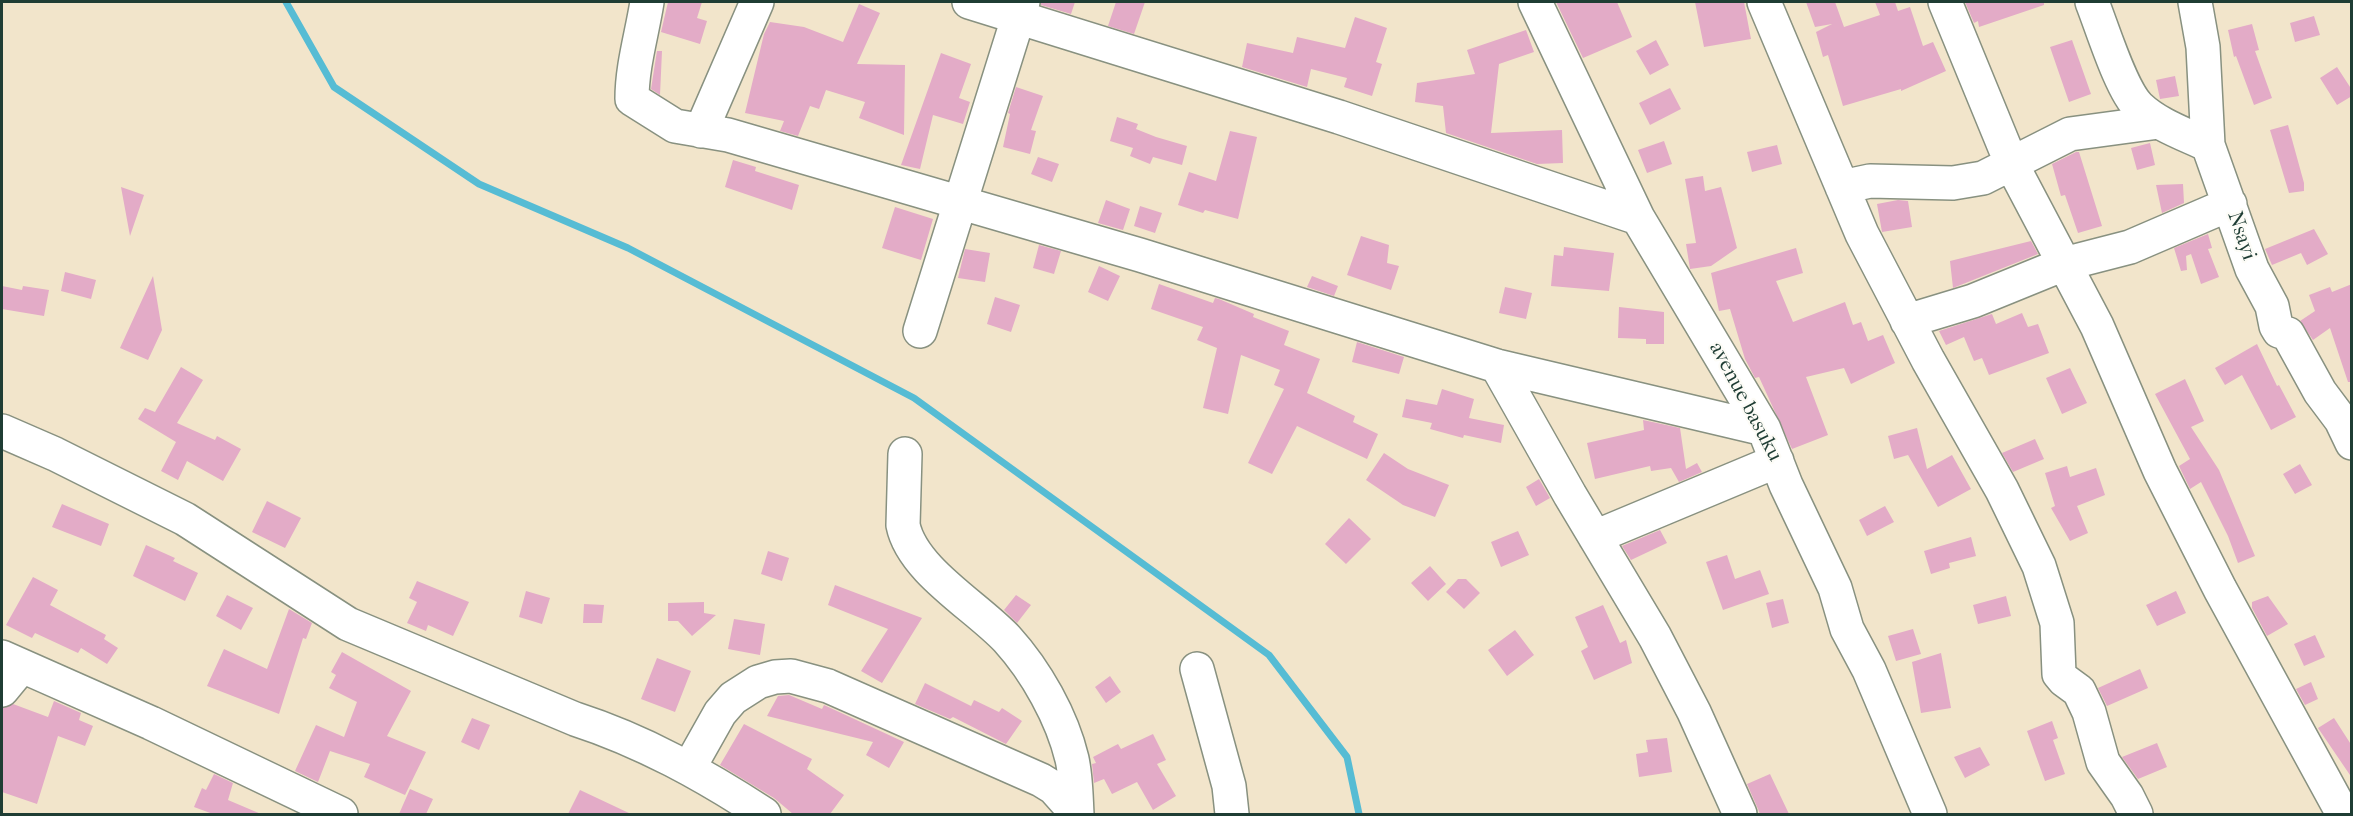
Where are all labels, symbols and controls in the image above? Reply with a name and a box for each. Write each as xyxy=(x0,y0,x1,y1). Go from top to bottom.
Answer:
street label: Nsayi xyxy=(2221,208,2261,264)
street label: avenue basuku xyxy=(1703,338,1787,466)

